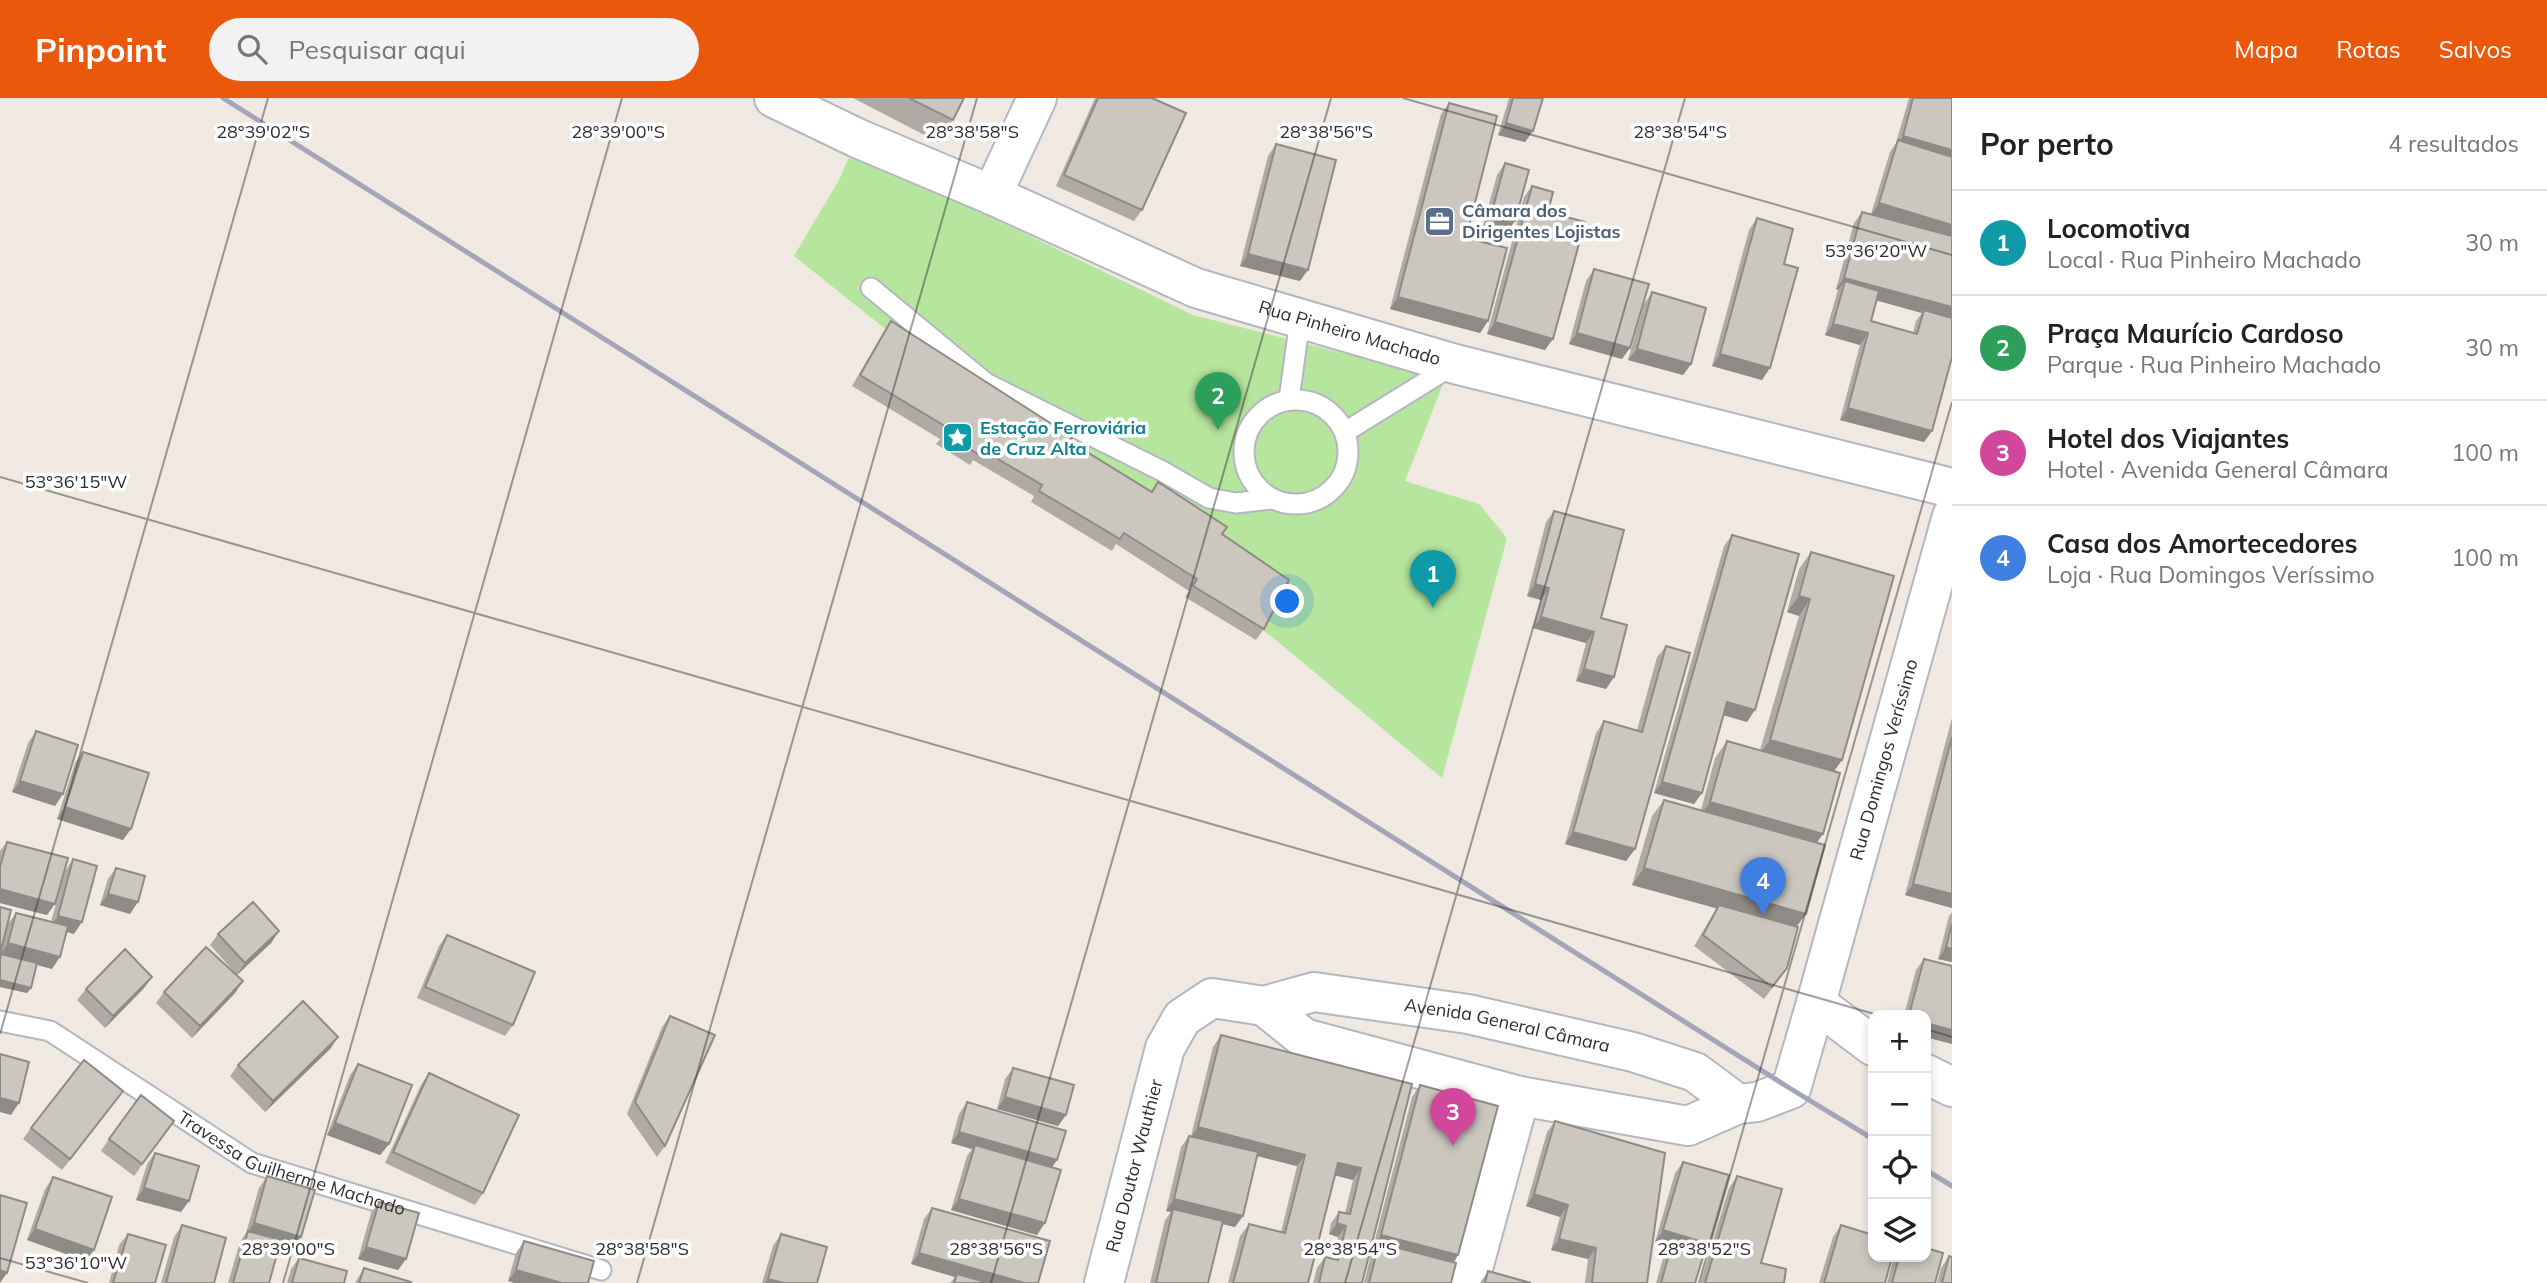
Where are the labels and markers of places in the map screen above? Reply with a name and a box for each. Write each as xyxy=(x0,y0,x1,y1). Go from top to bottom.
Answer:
place label: Câmara dos Dirigentes Lojistas xyxy=(1462,199,1621,243)
office icon: Câmara dos Dirigentes Lojistas xyxy=(1422,204,1456,238)
pin: 2 xyxy=(1195,372,1241,430)
place label: Estação Ferroviária de Cruz Alta xyxy=(980,416,1146,460)
place icon: Estação Ferroviária de Cruz Alta xyxy=(940,421,974,455)
pin: 1 xyxy=(1410,550,1456,608)
pin: 4 xyxy=(1740,857,1786,915)
pin: 3 xyxy=(1430,1088,1476,1146)

